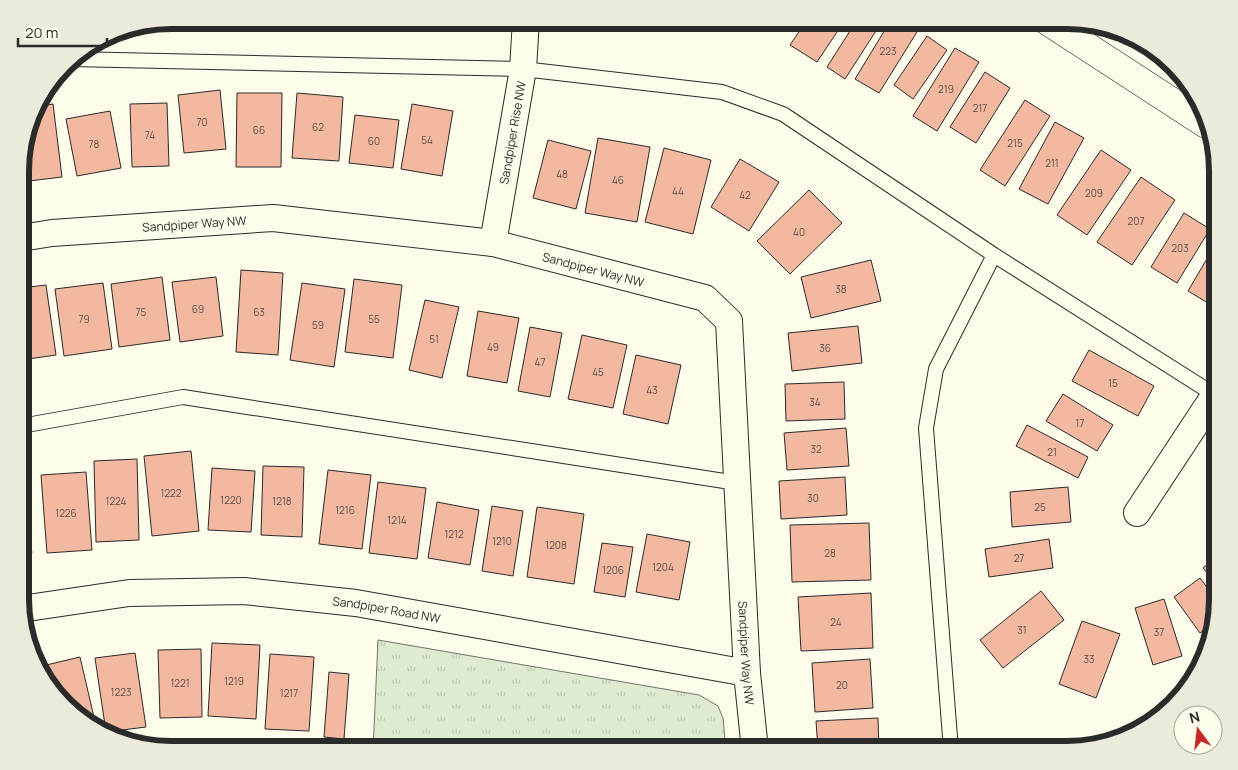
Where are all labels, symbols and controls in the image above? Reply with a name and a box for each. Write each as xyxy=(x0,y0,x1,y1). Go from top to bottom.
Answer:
scale bar xyxy=(18,15,106,47)
text: 20 m xyxy=(25,22,58,43)
house number: 223 xyxy=(880,44,896,58)
street label: Sandpiper Rise NW xyxy=(495,79,529,186)
house number: 219 xyxy=(938,82,954,96)
house number: 217 xyxy=(973,101,987,115)
house number: 70 xyxy=(196,115,208,129)
house number: 62 xyxy=(312,120,324,134)
house number: 66 xyxy=(253,123,265,137)
house number: 74 xyxy=(145,128,155,142)
house number: 54 xyxy=(421,133,433,147)
house number: 60 xyxy=(368,134,380,148)
house number: 215 xyxy=(1007,136,1023,150)
house number: 78 xyxy=(89,137,100,151)
house number: 211 xyxy=(1045,156,1059,170)
house number: 48 xyxy=(556,167,568,181)
house number: 46 xyxy=(612,173,624,187)
house number: 44 xyxy=(672,184,684,198)
house number: 209 xyxy=(1085,186,1103,200)
house number: 42 xyxy=(739,188,751,202)
street label: Sandpiper Way NW xyxy=(142,211,248,235)
house number: 207 xyxy=(1128,214,1144,228)
house number: 40 xyxy=(793,225,805,239)
house number: 203 xyxy=(1171,241,1189,255)
street label: Sandpiper Way NW xyxy=(541,248,647,291)
house number: 38 xyxy=(835,282,847,296)
house number: 69 xyxy=(192,302,204,316)
house number: 75 xyxy=(136,305,147,319)
house number: 63 xyxy=(253,305,265,319)
house number: 79 xyxy=(78,312,90,326)
house number: 55 xyxy=(368,312,380,326)
house number: 59 xyxy=(312,318,324,332)
house number: 51 xyxy=(429,332,439,346)
house number: 49 xyxy=(487,340,499,354)
house number: 36 xyxy=(819,341,831,355)
house number: 47 xyxy=(535,355,545,369)
house number: 45 xyxy=(592,365,604,379)
house number: 15 xyxy=(1108,376,1118,390)
house number: 43 xyxy=(646,383,658,397)
house number: 34 xyxy=(809,395,821,409)
house number: 17 xyxy=(1076,416,1084,430)
house number: 32 xyxy=(810,442,822,456)
house number: 21 xyxy=(1047,445,1057,459)
house number: 1222 xyxy=(160,486,182,500)
house number: 30 xyxy=(807,491,819,505)
house number: 1220 xyxy=(220,493,242,507)
house number: 1224 xyxy=(106,494,127,508)
house number: 1218 xyxy=(272,494,292,508)
house number: 25 xyxy=(1034,500,1046,514)
house number: 1216 xyxy=(335,503,355,517)
house number: 1226 xyxy=(55,506,77,520)
house number: 1214 xyxy=(387,513,407,527)
house number: 1212 xyxy=(444,527,464,541)
house number: 1210 xyxy=(492,534,512,548)
house number: 1208 xyxy=(545,538,567,552)
house number: 28 xyxy=(824,546,836,560)
house number: 27 xyxy=(1014,551,1024,565)
house number: 1204 xyxy=(652,560,674,574)
house number: 1206 xyxy=(602,563,624,577)
street label: Sandpiper Road NW xyxy=(332,592,443,627)
street label: Sandpiper Way NW xyxy=(735,600,759,707)
house number: 24 xyxy=(830,615,842,629)
house number: 31 xyxy=(1017,623,1027,637)
house number: 37 xyxy=(1154,625,1164,639)
house number: 33 xyxy=(1083,652,1095,666)
house number: 1219 xyxy=(224,674,244,688)
house number: 1221 xyxy=(170,676,190,690)
house number: 20 xyxy=(836,678,848,692)
house number: 1223 xyxy=(111,685,131,699)
house number: 1217 xyxy=(280,686,298,700)
north arrow xyxy=(1173,705,1223,755)
text: N xyxy=(1187,706,1202,727)

